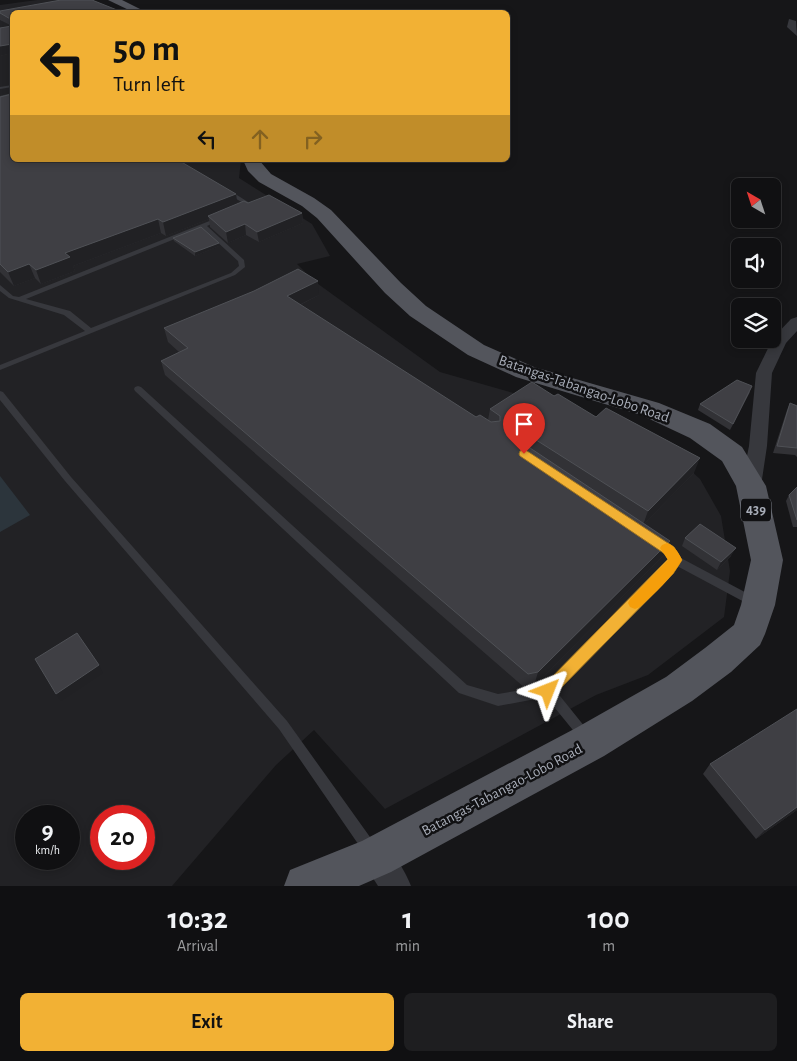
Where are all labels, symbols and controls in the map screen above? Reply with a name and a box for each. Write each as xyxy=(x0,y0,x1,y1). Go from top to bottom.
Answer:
icon: left xyxy=(30,30,95,95)
text: 50 m xyxy=(113,32,180,67)
text: Turn left xyxy=(113,73,185,95)
icon: left xyxy=(193,125,221,153)
icon: ahead xyxy=(246,125,274,153)
icon: right xyxy=(299,125,327,153)
north arrow xyxy=(731,178,781,228)
map controls xyxy=(731,178,781,348)
button: sound xyxy=(731,238,781,288)
button: layers xyxy=(731,298,781,348)
street label: Batangas-Tabangao-Lobo Road xyxy=(497,353,671,425)
pin xyxy=(503,403,545,454)
icon: arrive xyxy=(510,410,538,438)
road number: 439 xyxy=(741,498,771,522)
position arrow xyxy=(521,664,573,716)
street label: Batangas-Tabangao-Lobo Road xyxy=(419,741,585,839)
speed limit sign: 20 xyxy=(90,805,155,870)
text: 9 xyxy=(41,819,54,844)
text: km/h xyxy=(35,844,60,856)
text: 10:32 xyxy=(167,904,228,934)
text: 1 xyxy=(402,904,413,934)
text: 100 xyxy=(588,904,630,934)
text: Arrival xyxy=(177,938,218,954)
text: min xyxy=(395,938,420,954)
text: m xyxy=(602,938,615,954)
button: Exit xyxy=(20,993,394,1051)
button: Share xyxy=(404,993,777,1051)

